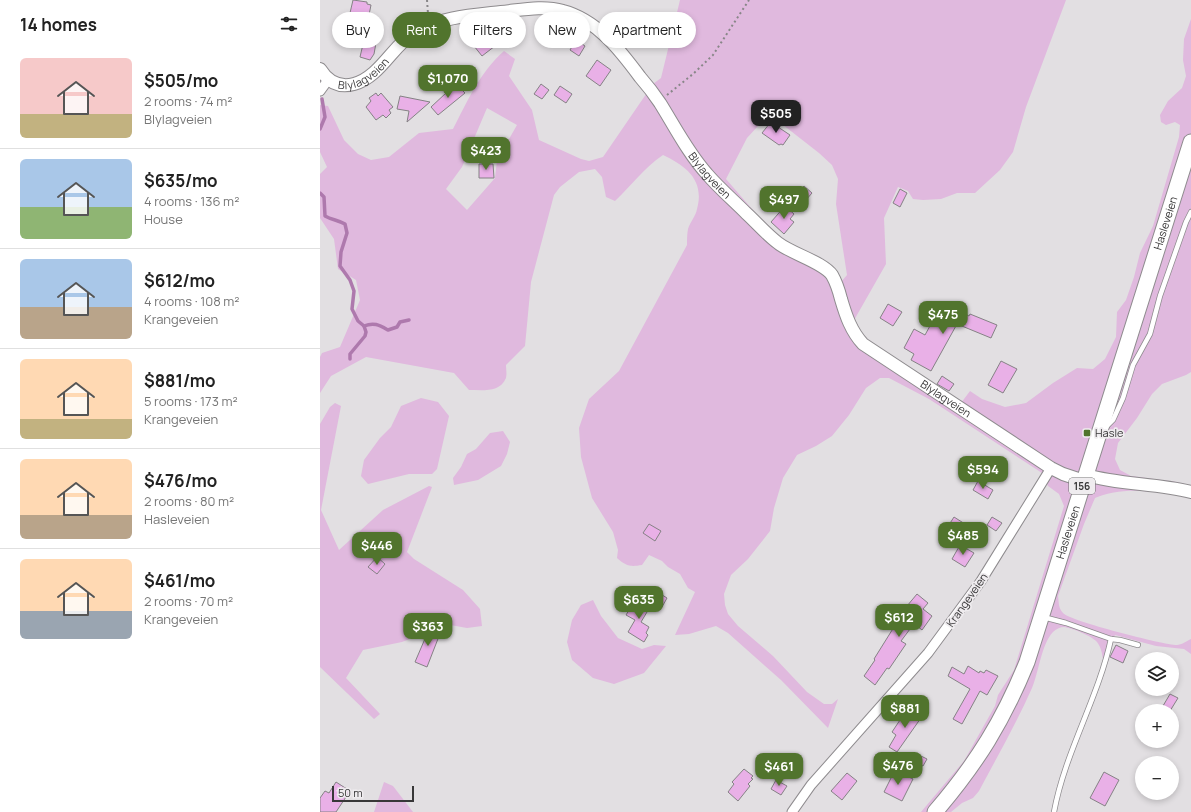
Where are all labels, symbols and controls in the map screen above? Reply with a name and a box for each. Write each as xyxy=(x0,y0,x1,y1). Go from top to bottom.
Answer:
chip: Buy xyxy=(332,12,384,48)
chip: Rent xyxy=(392,12,451,48)
chip: Filters xyxy=(459,12,526,48)
chip: New xyxy=(534,12,590,48)
chip: Apartment xyxy=(598,12,696,48)
text: 14 homes xyxy=(20,13,97,36)
icon: filters xyxy=(278,13,300,35)
street label: Blylagveien xyxy=(337,54,392,92)
pin: $1,070 xyxy=(415,65,481,99)
text: $505/mo xyxy=(144,69,218,92)
text: $1,070 xyxy=(427,69,469,87)
icon: home xyxy=(52,74,100,122)
text: 2 rooms · 74 m² xyxy=(144,92,232,110)
pin: $505 xyxy=(752,100,800,134)
text: $505 xyxy=(760,104,792,122)
text: Blylagveien xyxy=(144,110,212,128)
pin: $423 xyxy=(462,137,510,171)
text: $423 xyxy=(470,141,502,159)
street label: Blylagveien xyxy=(685,149,734,202)
text: $635/mo xyxy=(144,169,218,192)
icon: home xyxy=(52,175,100,223)
pin: $497 xyxy=(760,186,808,220)
text: $497 xyxy=(769,190,799,208)
text: 4 rooms · 136 m² xyxy=(144,192,239,210)
street label: Hasleveien xyxy=(1149,194,1180,252)
text: House xyxy=(144,210,183,228)
text: $612/mo xyxy=(144,269,215,292)
icon: home xyxy=(52,275,100,323)
text: 4 rooms · 108 m² xyxy=(144,292,240,310)
pin: $475 xyxy=(919,301,967,335)
text: $475 xyxy=(928,305,958,323)
text: Krangeveien xyxy=(144,310,218,328)
text: $881/mo xyxy=(144,369,215,392)
icon: home xyxy=(52,375,100,423)
street label: Blylagveien xyxy=(918,376,974,420)
text: 5 rooms · 173 m² xyxy=(144,392,238,410)
text: Krangeveien xyxy=(144,410,218,428)
place label: Hasle xyxy=(1095,425,1124,440)
marker: Hasle xyxy=(1082,428,1092,438)
pin: $594 xyxy=(959,456,1007,490)
text: $594 xyxy=(967,460,999,478)
text: $476/mo xyxy=(144,469,217,492)
icon: home xyxy=(52,475,100,523)
road number: 156 xyxy=(1069,478,1095,494)
text: 2 rooms · 80 m² xyxy=(144,492,234,510)
street label: Hasleveien xyxy=(1052,503,1083,561)
text: Hasleveien xyxy=(144,510,209,528)
pin: $485 xyxy=(939,522,987,556)
text: $485 xyxy=(947,526,979,544)
pin: $446 xyxy=(353,532,401,566)
text: $446 xyxy=(361,536,393,554)
text: $461/mo xyxy=(144,569,215,592)
street label: Krangeveien xyxy=(942,570,991,630)
icon: home xyxy=(52,575,100,623)
pin: $635 xyxy=(615,586,663,620)
text: $635 xyxy=(623,590,655,608)
text: 2 rooms · 70 m² xyxy=(144,592,233,610)
pin: $612 xyxy=(875,604,923,638)
text: $612 xyxy=(884,608,914,626)
text: Krangeveien xyxy=(144,610,218,628)
pin: $363 xyxy=(404,613,452,647)
text: $363 xyxy=(412,617,444,635)
map controls xyxy=(1135,652,1179,800)
button: layers xyxy=(1135,652,1179,696)
pin: $881 xyxy=(881,695,929,729)
text: $881 xyxy=(890,699,920,717)
button: + xyxy=(1135,704,1179,748)
pin: $476 xyxy=(874,752,922,786)
pin: $461 xyxy=(755,753,803,787)
text: $476 xyxy=(882,756,914,774)
button: − xyxy=(1135,756,1179,800)
text: $461 xyxy=(764,757,794,775)
scale bar xyxy=(332,784,414,803)
text: 50 m xyxy=(338,785,363,800)

